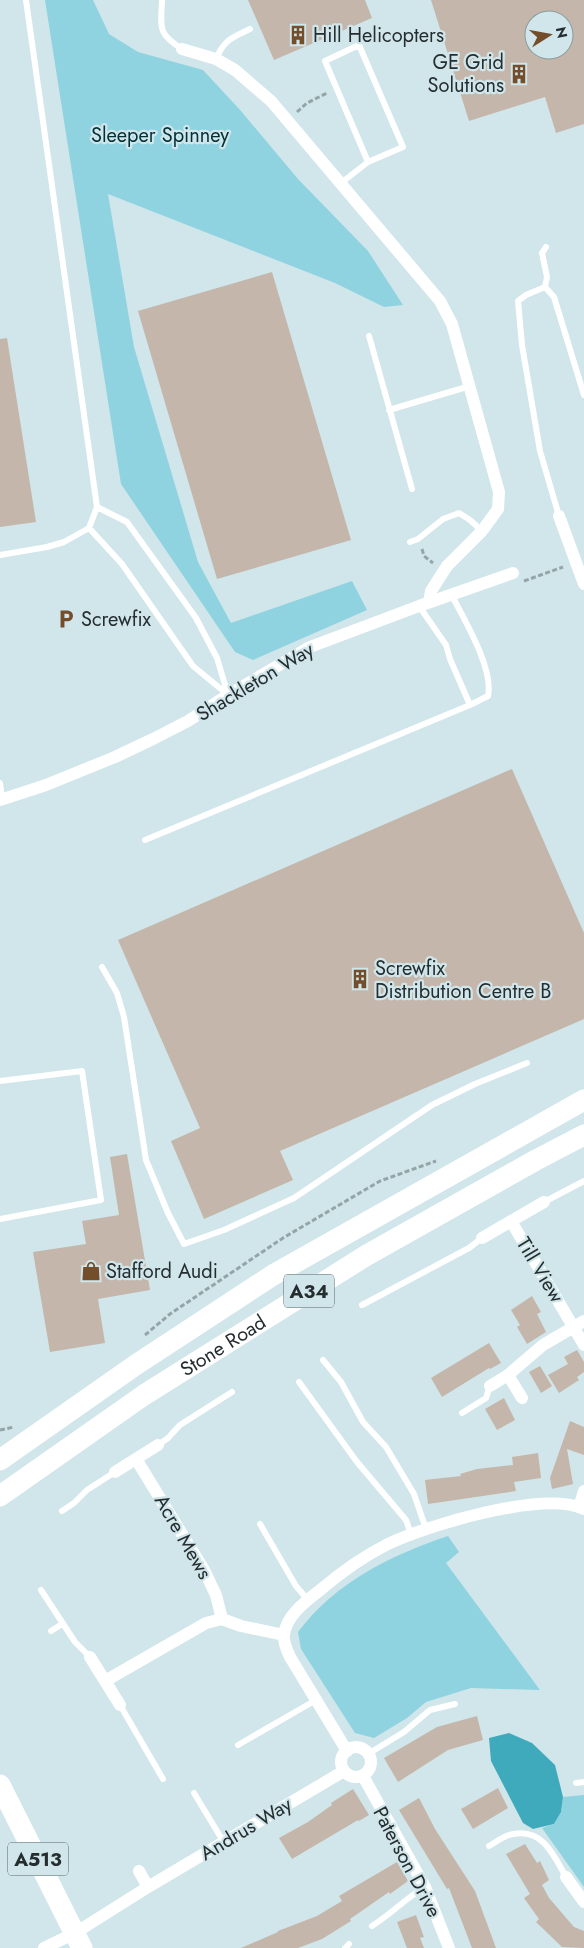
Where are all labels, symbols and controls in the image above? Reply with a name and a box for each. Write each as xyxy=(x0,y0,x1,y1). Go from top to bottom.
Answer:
north arrow xyxy=(524,10,574,60)
place label: Hill Helicopters xyxy=(313,21,444,50)
building icon: Hill Helicopters xyxy=(287,24,309,46)
text: N xyxy=(551,25,573,40)
place label: GE Grid Solutions xyxy=(428,48,504,100)
building icon: GE Grid Solutions xyxy=(508,63,530,85)
park label: Sleeper Spinney xyxy=(91,121,229,150)
place label: Screwfix xyxy=(81,605,152,634)
parking icon: Screwfix xyxy=(55,608,77,630)
street label: Shackleton Way xyxy=(191,635,320,729)
place label: Screwfix Distribution Centre B xyxy=(375,954,551,1006)
building icon: Screwfix Distribution Centre B xyxy=(349,968,371,990)
street label: Till View xyxy=(509,1232,571,1309)
place label: Stafford Audi xyxy=(106,1257,218,1286)
shop icon: Stafford Audi xyxy=(80,1260,102,1282)
road number: A34 xyxy=(284,1274,334,1308)
street label: Stone Road xyxy=(174,1308,272,1383)
street label: Acre Mews xyxy=(147,1489,219,1585)
street label: Andrus Way xyxy=(195,1790,298,1868)
street label: Paterson Drive xyxy=(366,1801,448,1923)
road number: A513 xyxy=(8,1842,68,1876)

